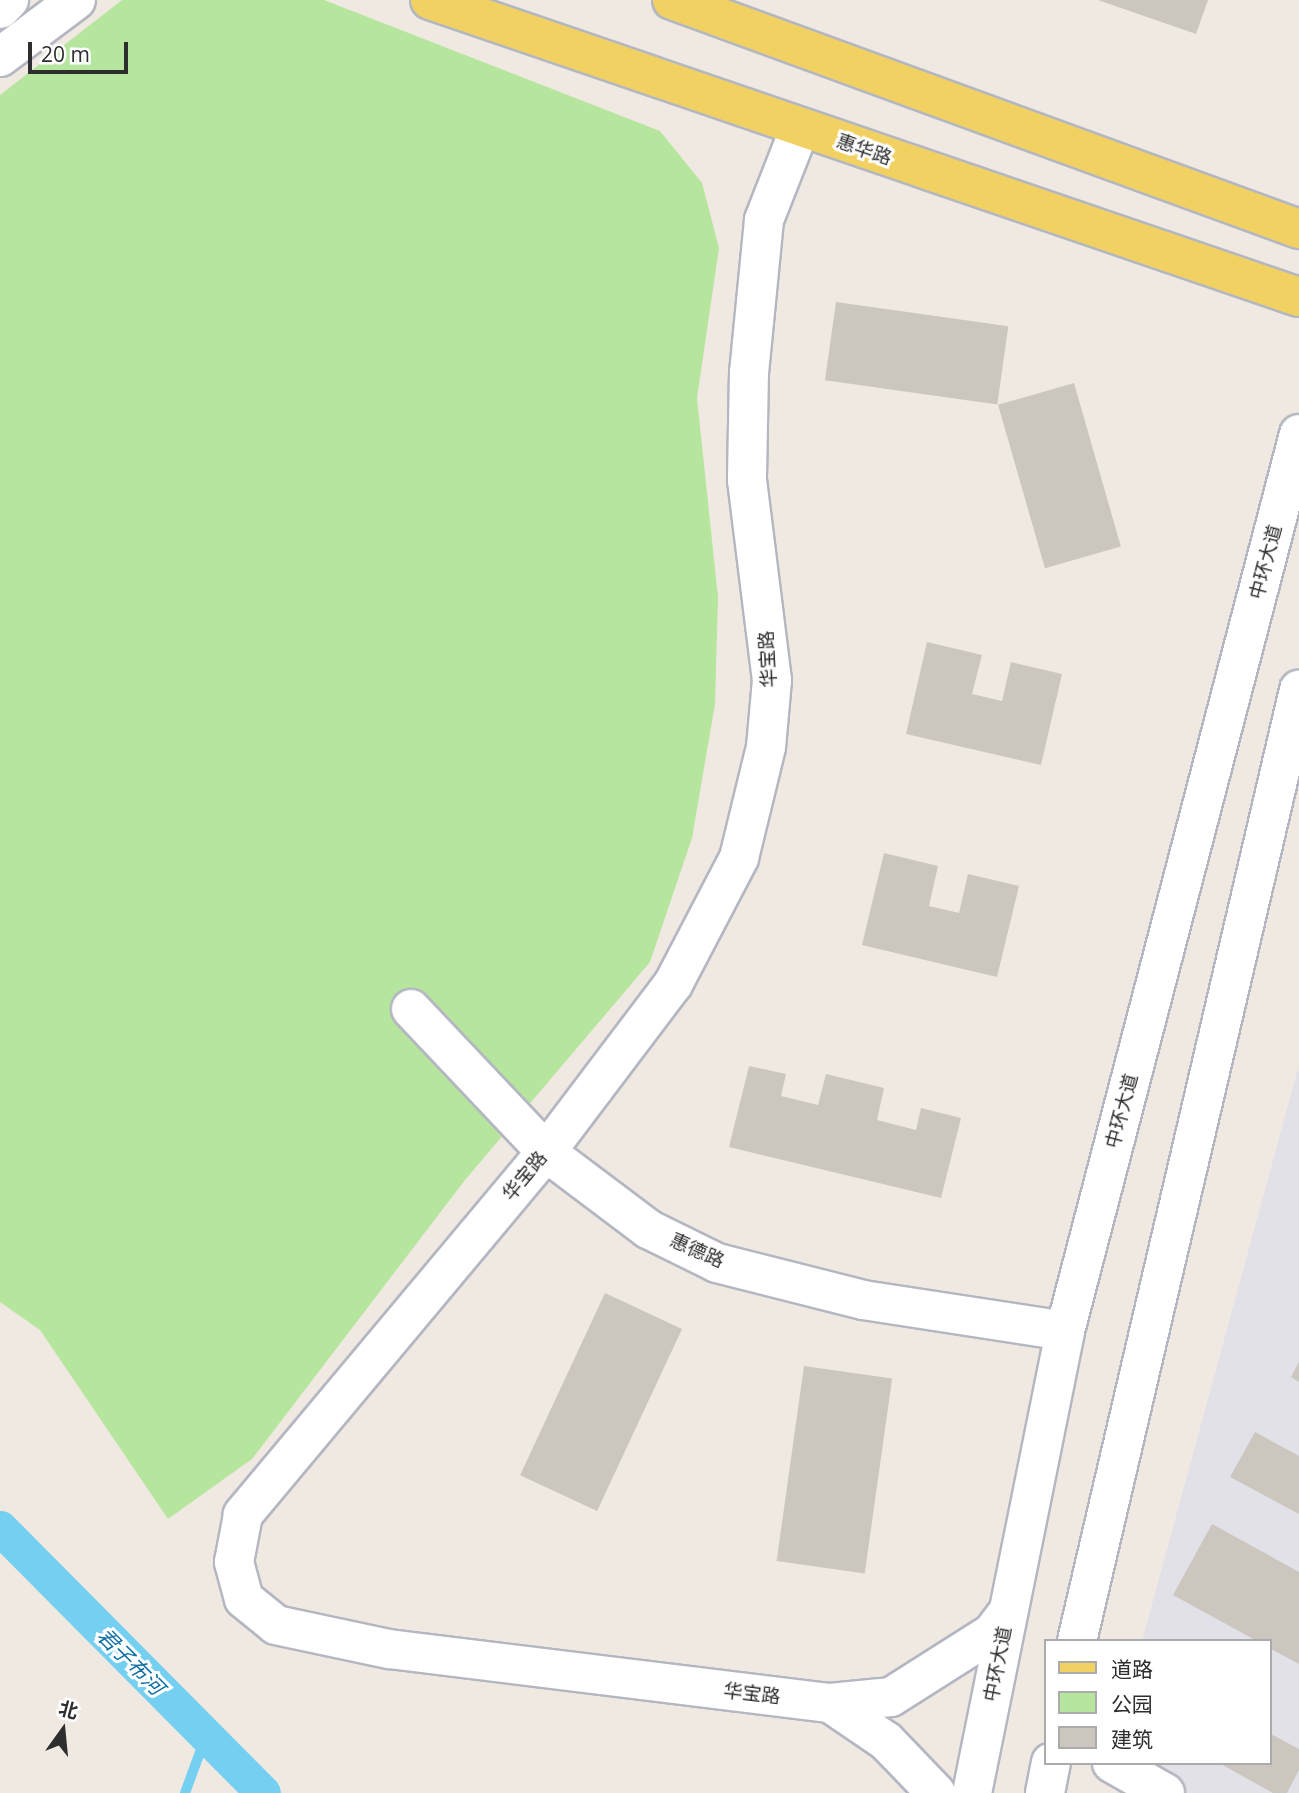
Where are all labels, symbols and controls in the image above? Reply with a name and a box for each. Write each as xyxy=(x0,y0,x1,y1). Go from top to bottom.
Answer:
scale bar xyxy=(32,28,131,72)
text: 20 m xyxy=(41,40,90,68)
street label: 惠华路 xyxy=(833,130,895,170)
street label: 中环大道 xyxy=(1245,522,1287,602)
street label: 华宝路 xyxy=(755,630,781,688)
street label: 中环大道 xyxy=(1101,1071,1143,1151)
street label: 华宝路 xyxy=(498,1147,552,1205)
street label: 惠德路 xyxy=(666,1229,728,1273)
water label: 君子布河 xyxy=(92,1622,170,1700)
street label: 中环大道 xyxy=(980,1625,1016,1703)
legend xyxy=(1044,1639,1271,1765)
text: 道路 xyxy=(1111,1655,1153,1683)
street label: 华宝路 xyxy=(722,1679,782,1709)
text: 公园 xyxy=(1111,1690,1153,1718)
north arrow xyxy=(28,1695,98,1765)
text: 北 xyxy=(56,1695,81,1725)
text: 建筑 xyxy=(1111,1725,1153,1753)

